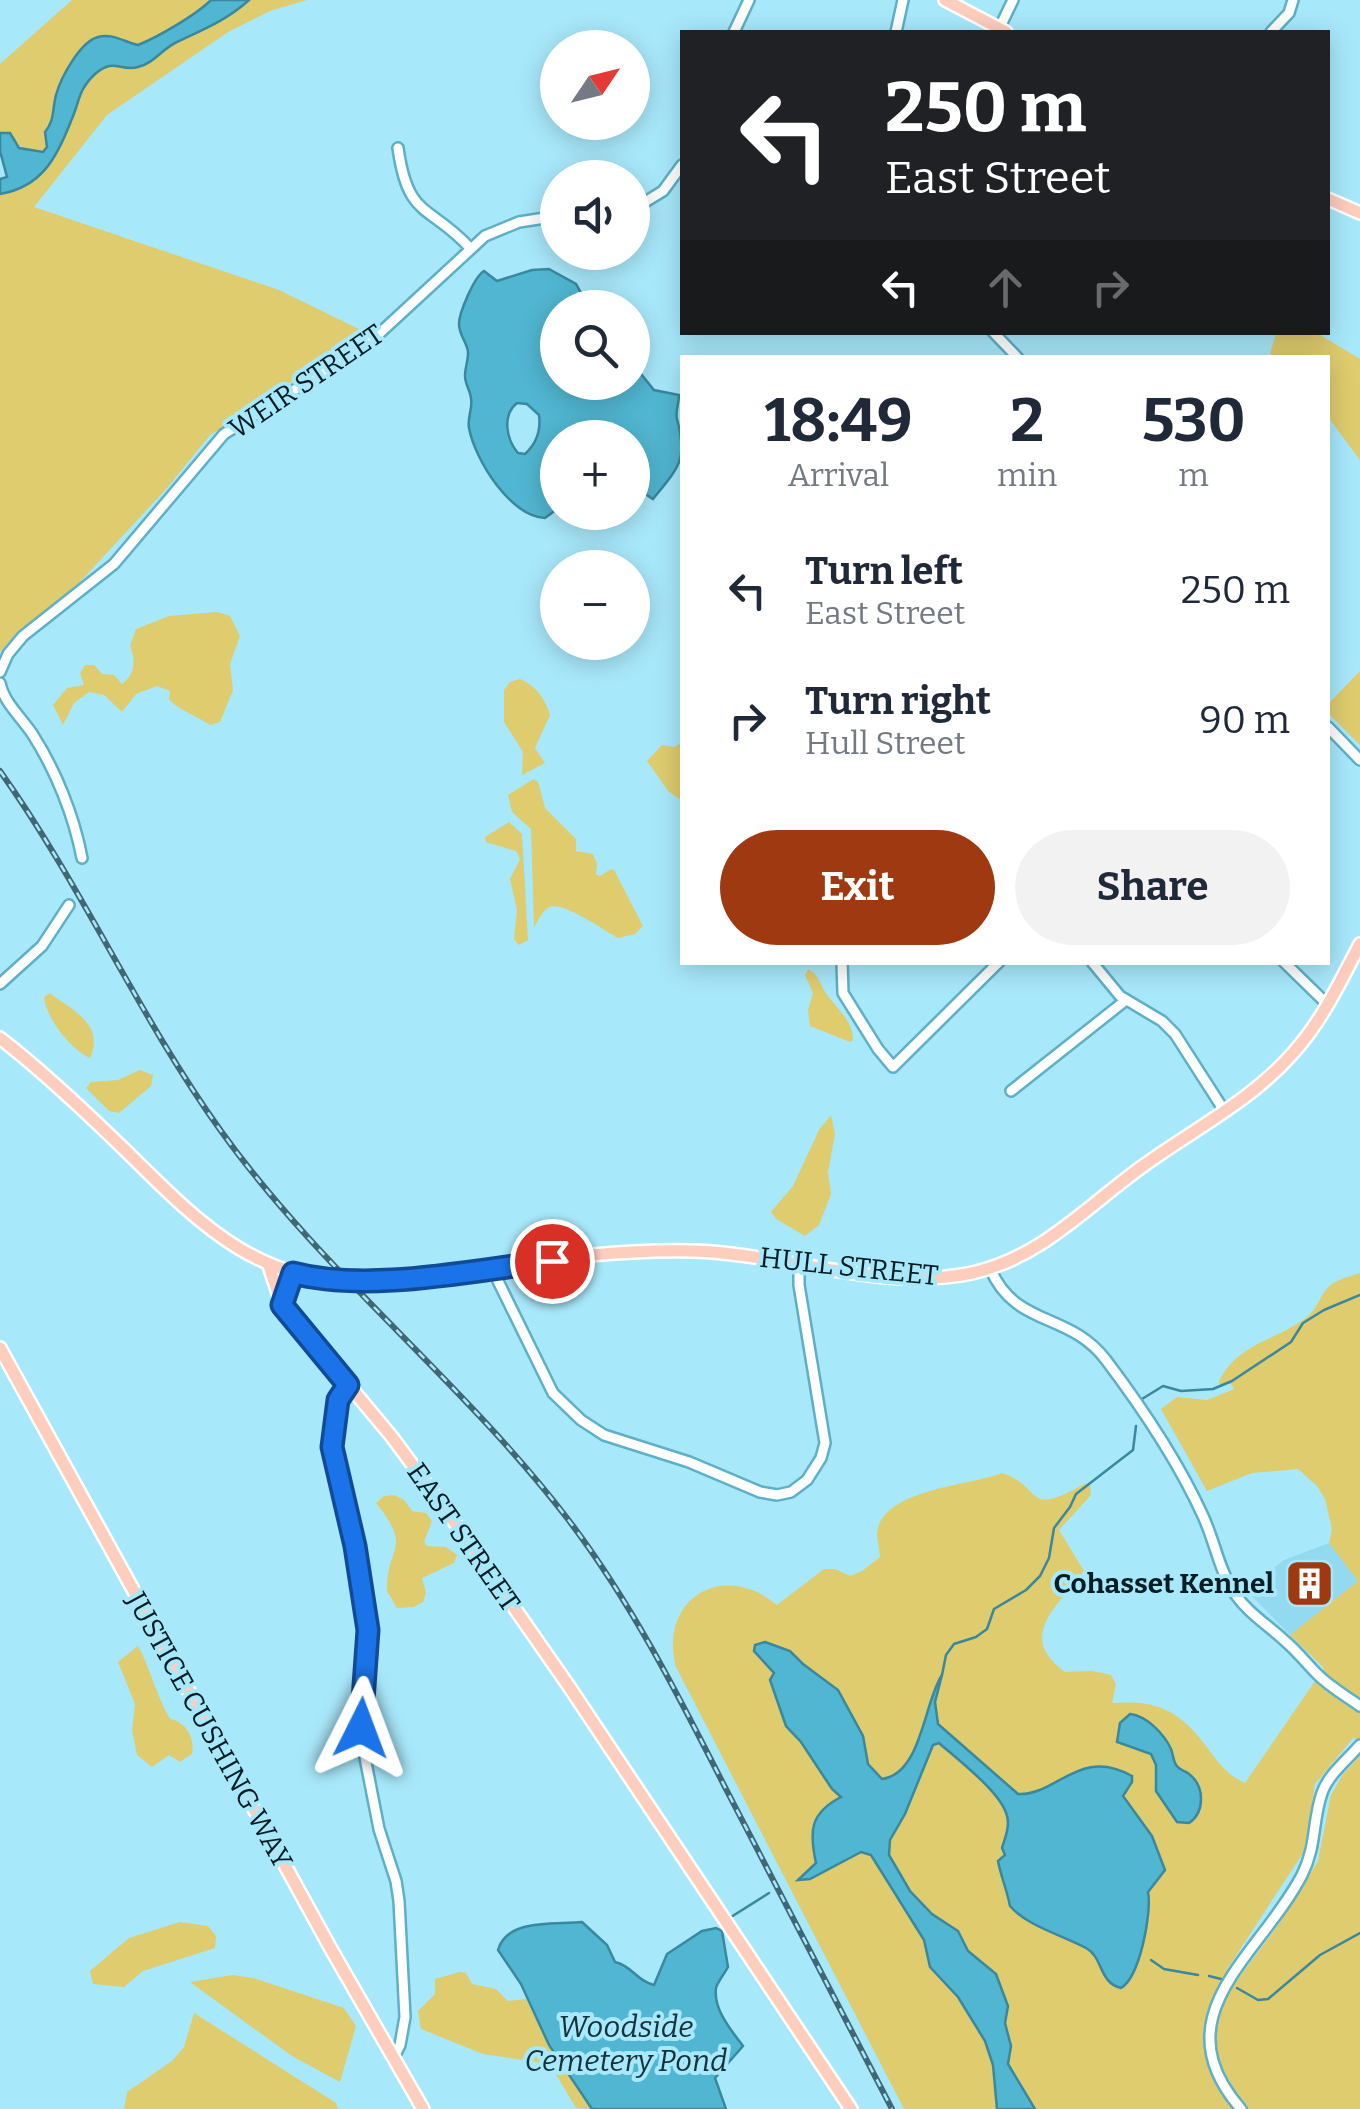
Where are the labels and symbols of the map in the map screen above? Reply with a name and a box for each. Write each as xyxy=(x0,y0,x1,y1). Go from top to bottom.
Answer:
north arrow xyxy=(540,30,650,140)
street label: WEIR STREET xyxy=(223,318,390,445)
pin xyxy=(510,1219,595,1304)
street label: HULL STREET xyxy=(758,1241,940,1292)
street label: EAST STREET xyxy=(400,1457,527,1618)
building icon: Cohasset Kennel xyxy=(1283,1557,1335,1609)
place label: Cohasset Kennel xyxy=(1054,1567,1274,1600)
street label: JUSTICE CUSHING WAY xyxy=(119,1586,299,1874)
position arrow xyxy=(309,1676,413,1780)
water label: Woodside Cemetery Pond xyxy=(524,2009,728,2079)

